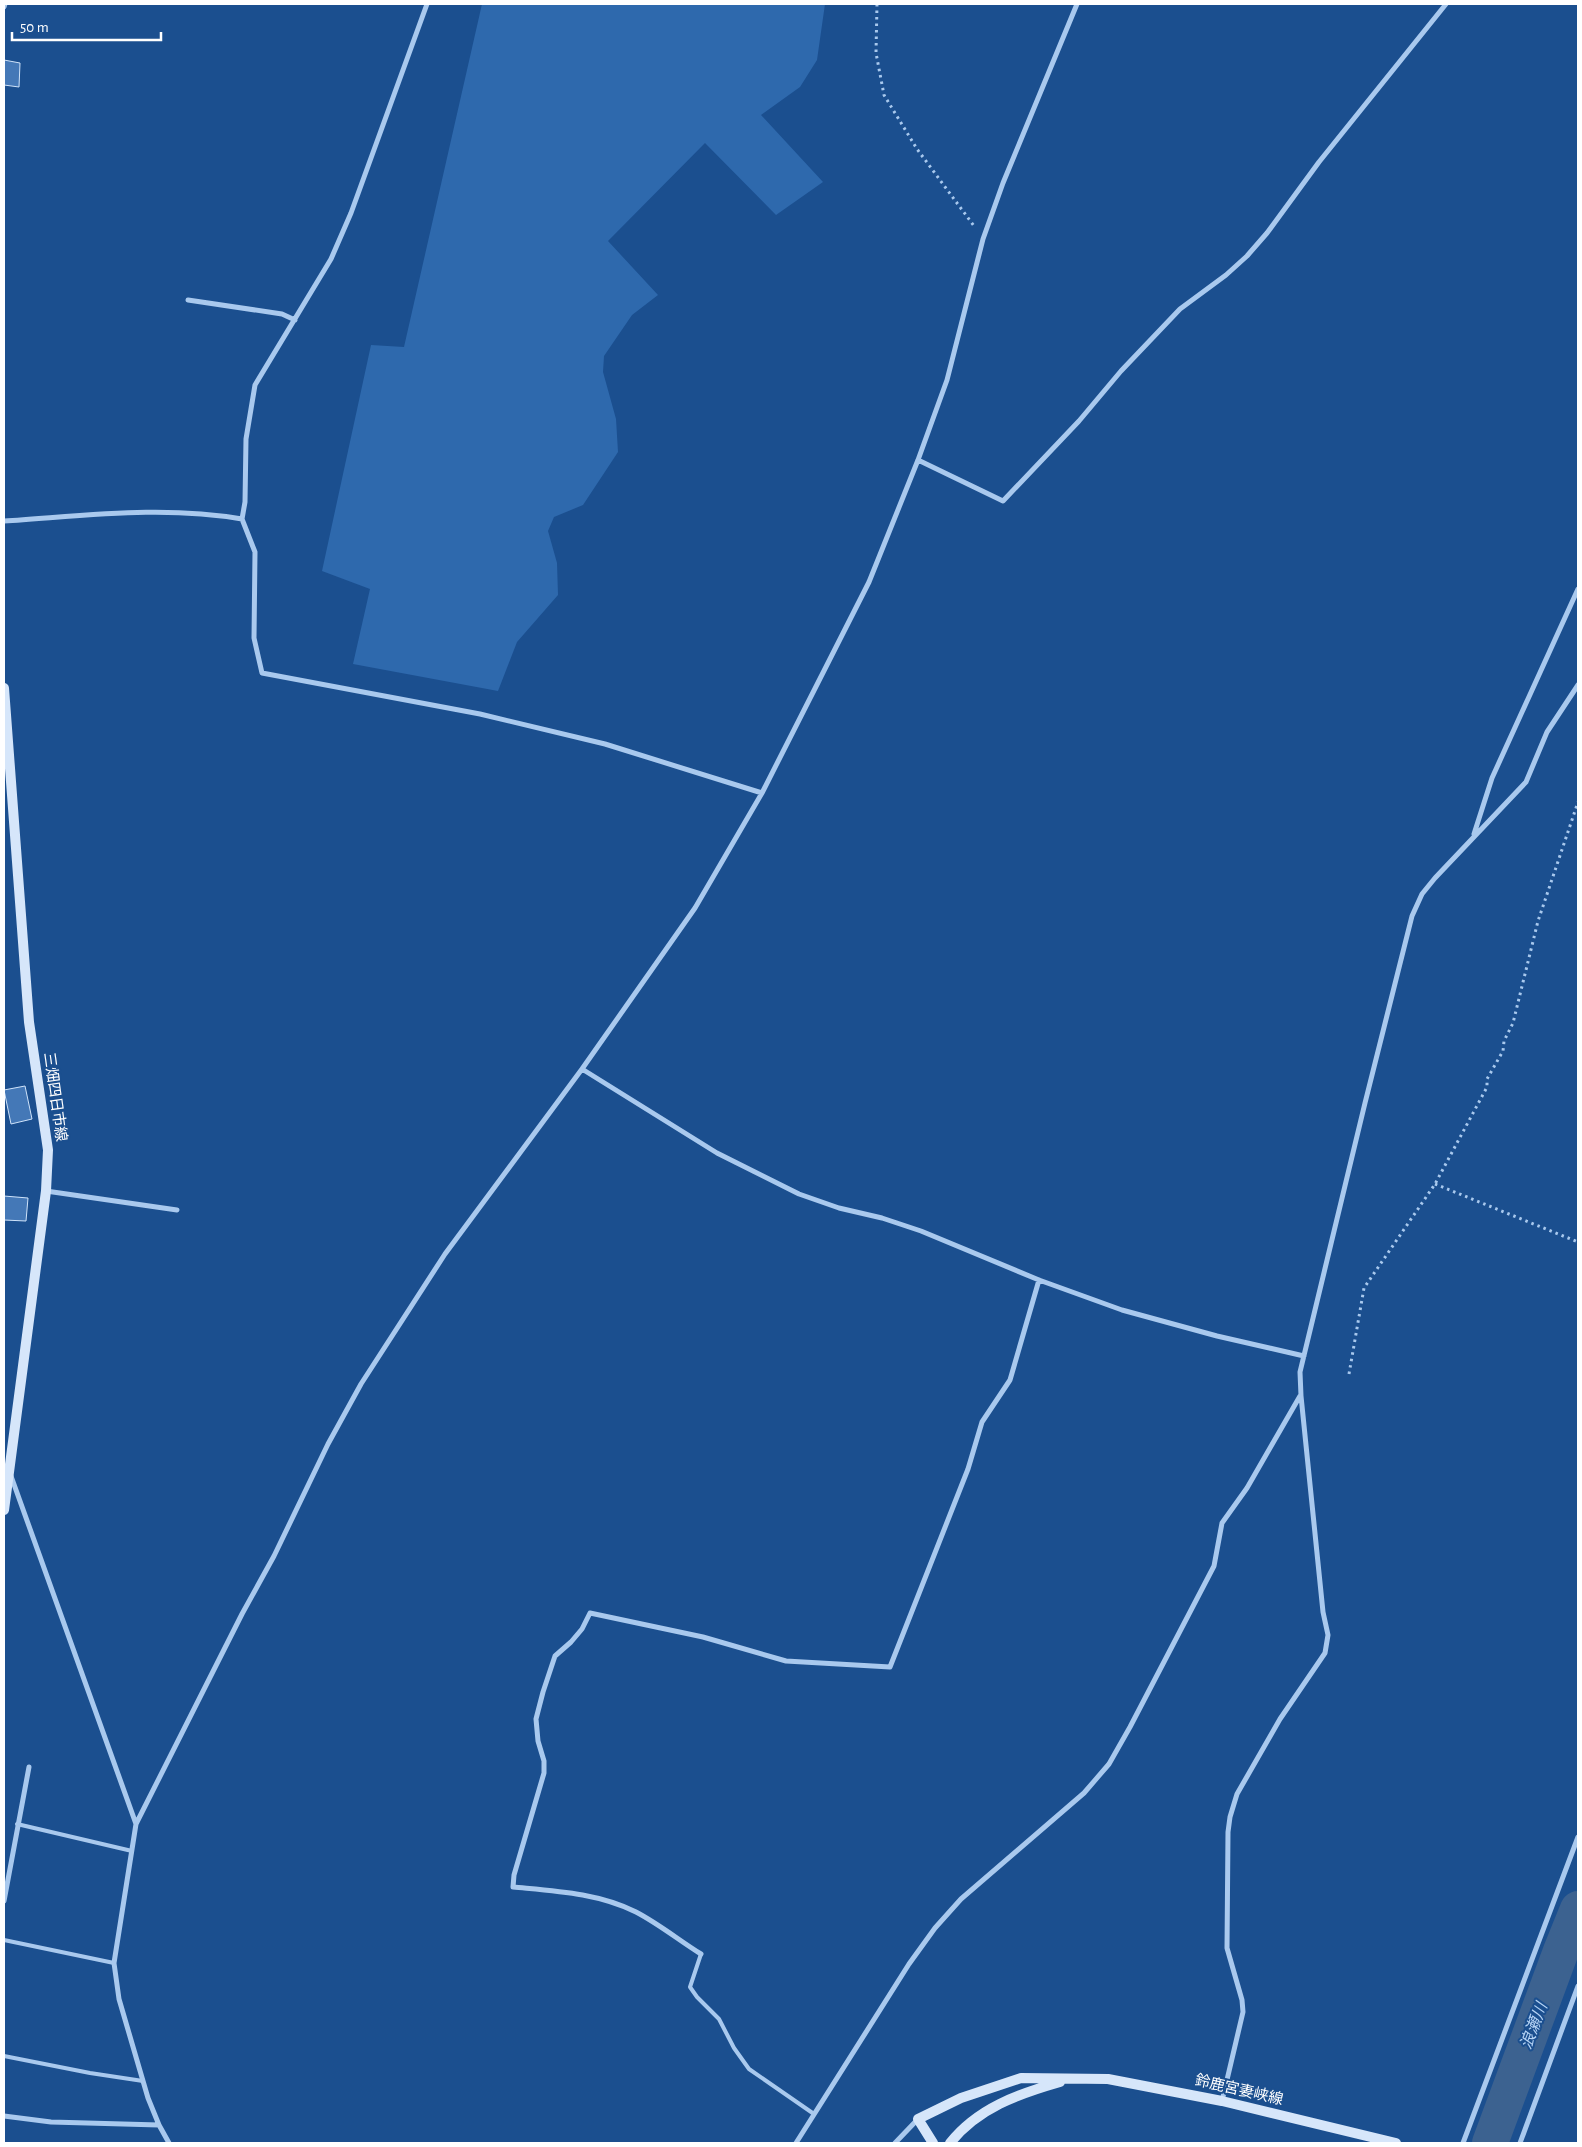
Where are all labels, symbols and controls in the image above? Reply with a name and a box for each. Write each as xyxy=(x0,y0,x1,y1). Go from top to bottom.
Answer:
scale bar xyxy=(12,10,161,42)
text: 50 m xyxy=(20,20,49,35)
street label: 三畑四日市線 xyxy=(41,1051,70,1143)
water label: 浪瀬川 xyxy=(1517,1999,1551,2051)
street label: 鈴鹿宮妻峡線 xyxy=(1193,2072,1285,2107)

